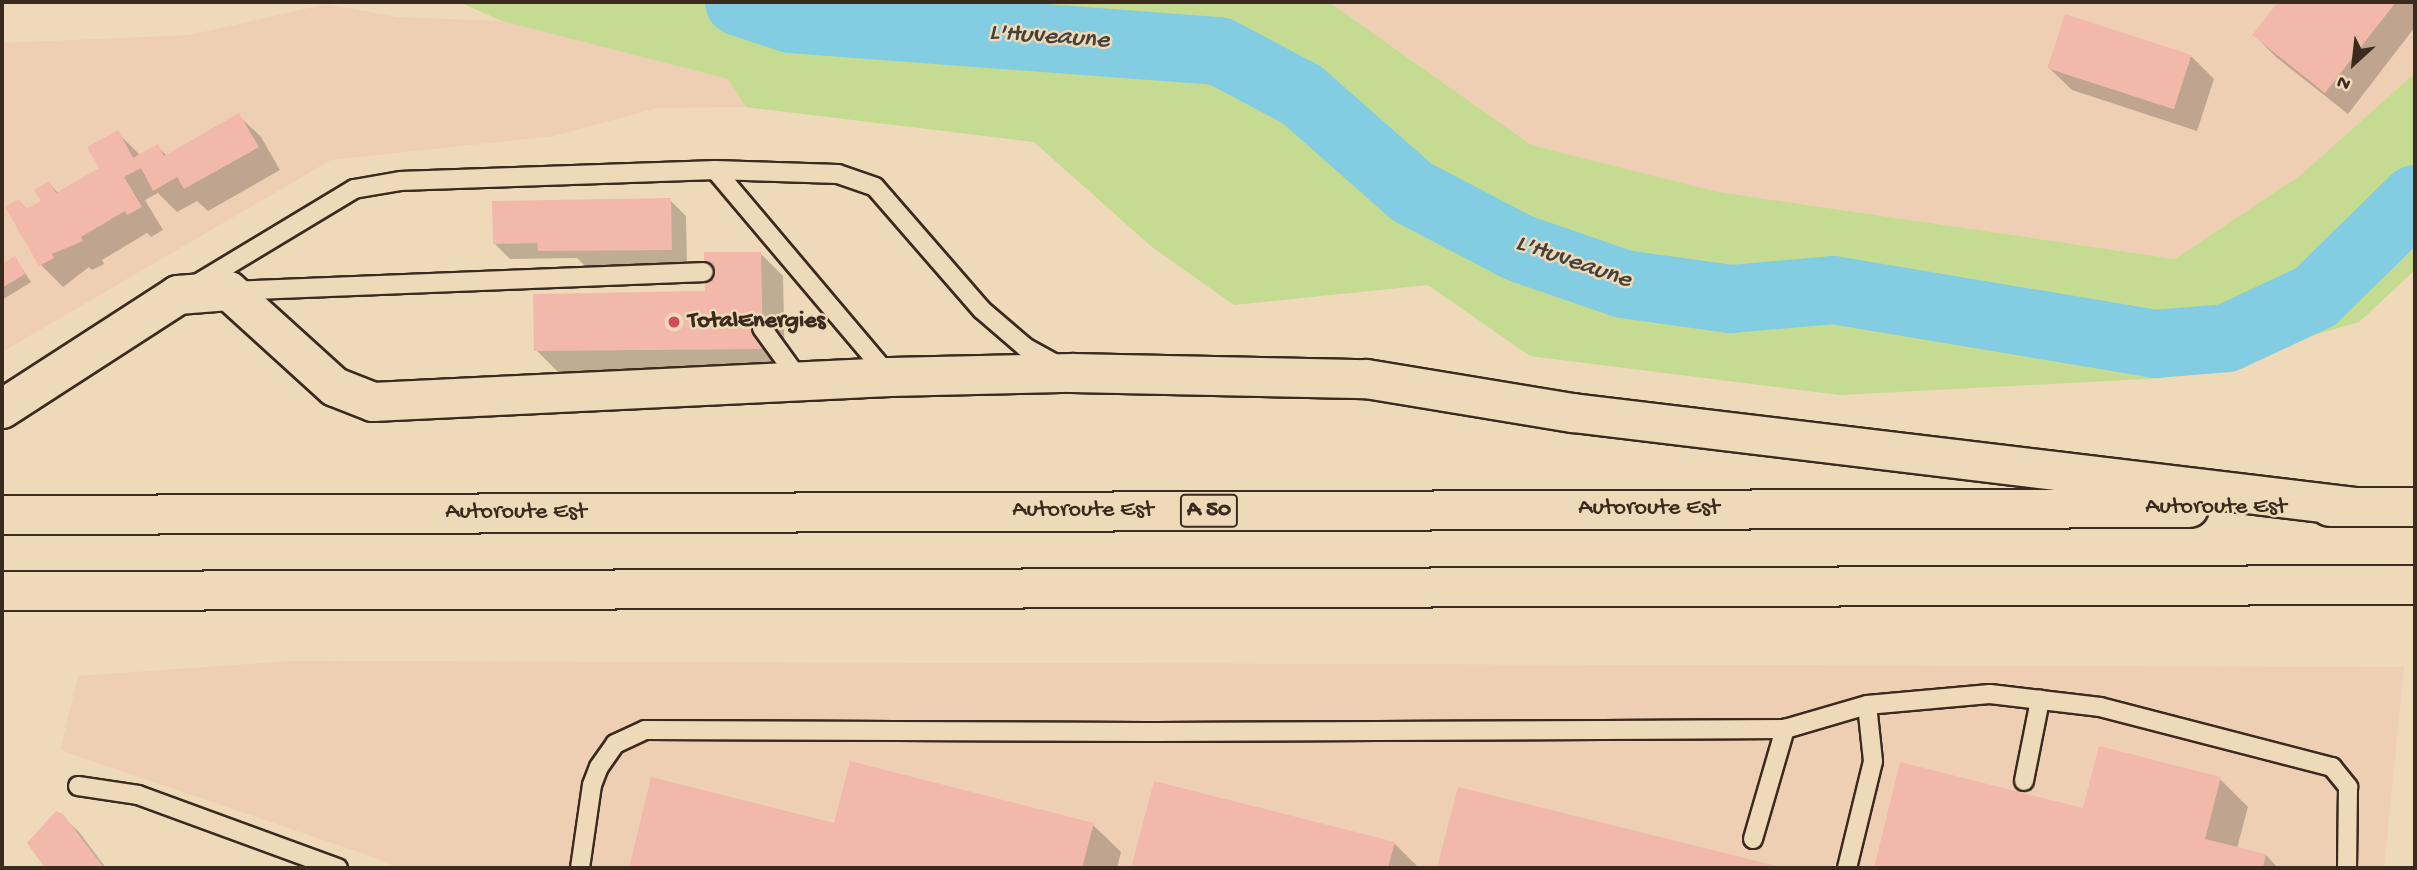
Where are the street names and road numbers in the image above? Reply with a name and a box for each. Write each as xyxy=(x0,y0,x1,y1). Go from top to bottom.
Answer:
road number: A 50 xyxy=(1179,491,1239,530)
street label: Autoroute Est xyxy=(2145,494,2287,522)
street label: Autoroute Est xyxy=(1578,495,1720,523)
street label: Autoroute Est xyxy=(1012,497,1154,525)
street label: Autoroute Est xyxy=(445,499,587,527)

